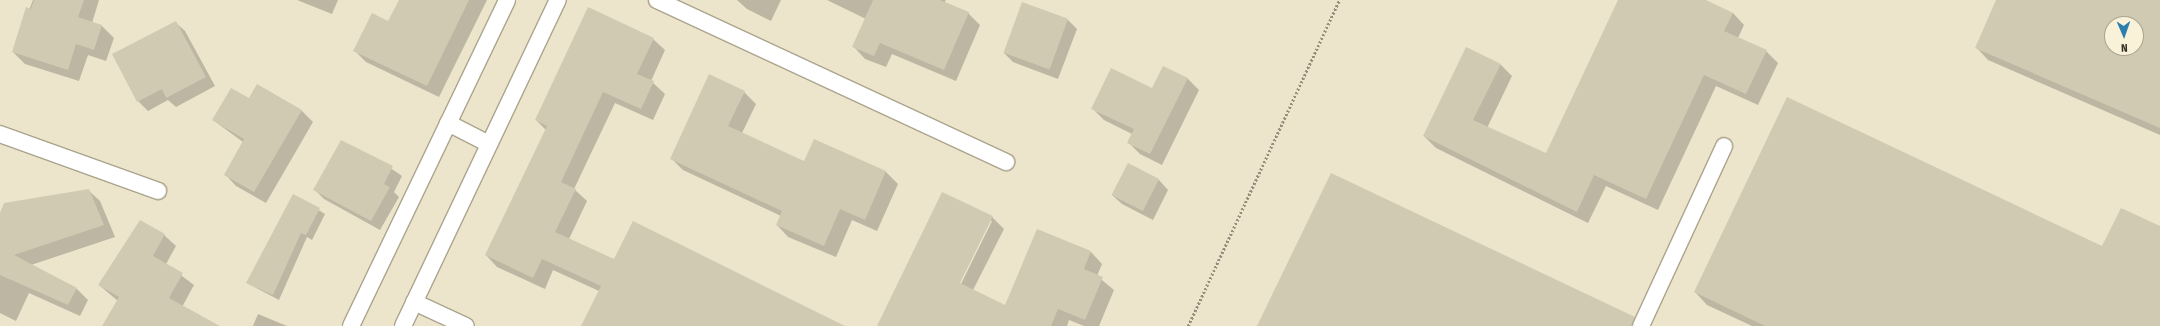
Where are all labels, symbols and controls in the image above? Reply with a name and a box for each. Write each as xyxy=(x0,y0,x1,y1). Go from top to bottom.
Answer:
north arrow xyxy=(2104,16,2144,56)
text: N xyxy=(2121,41,2128,54)

